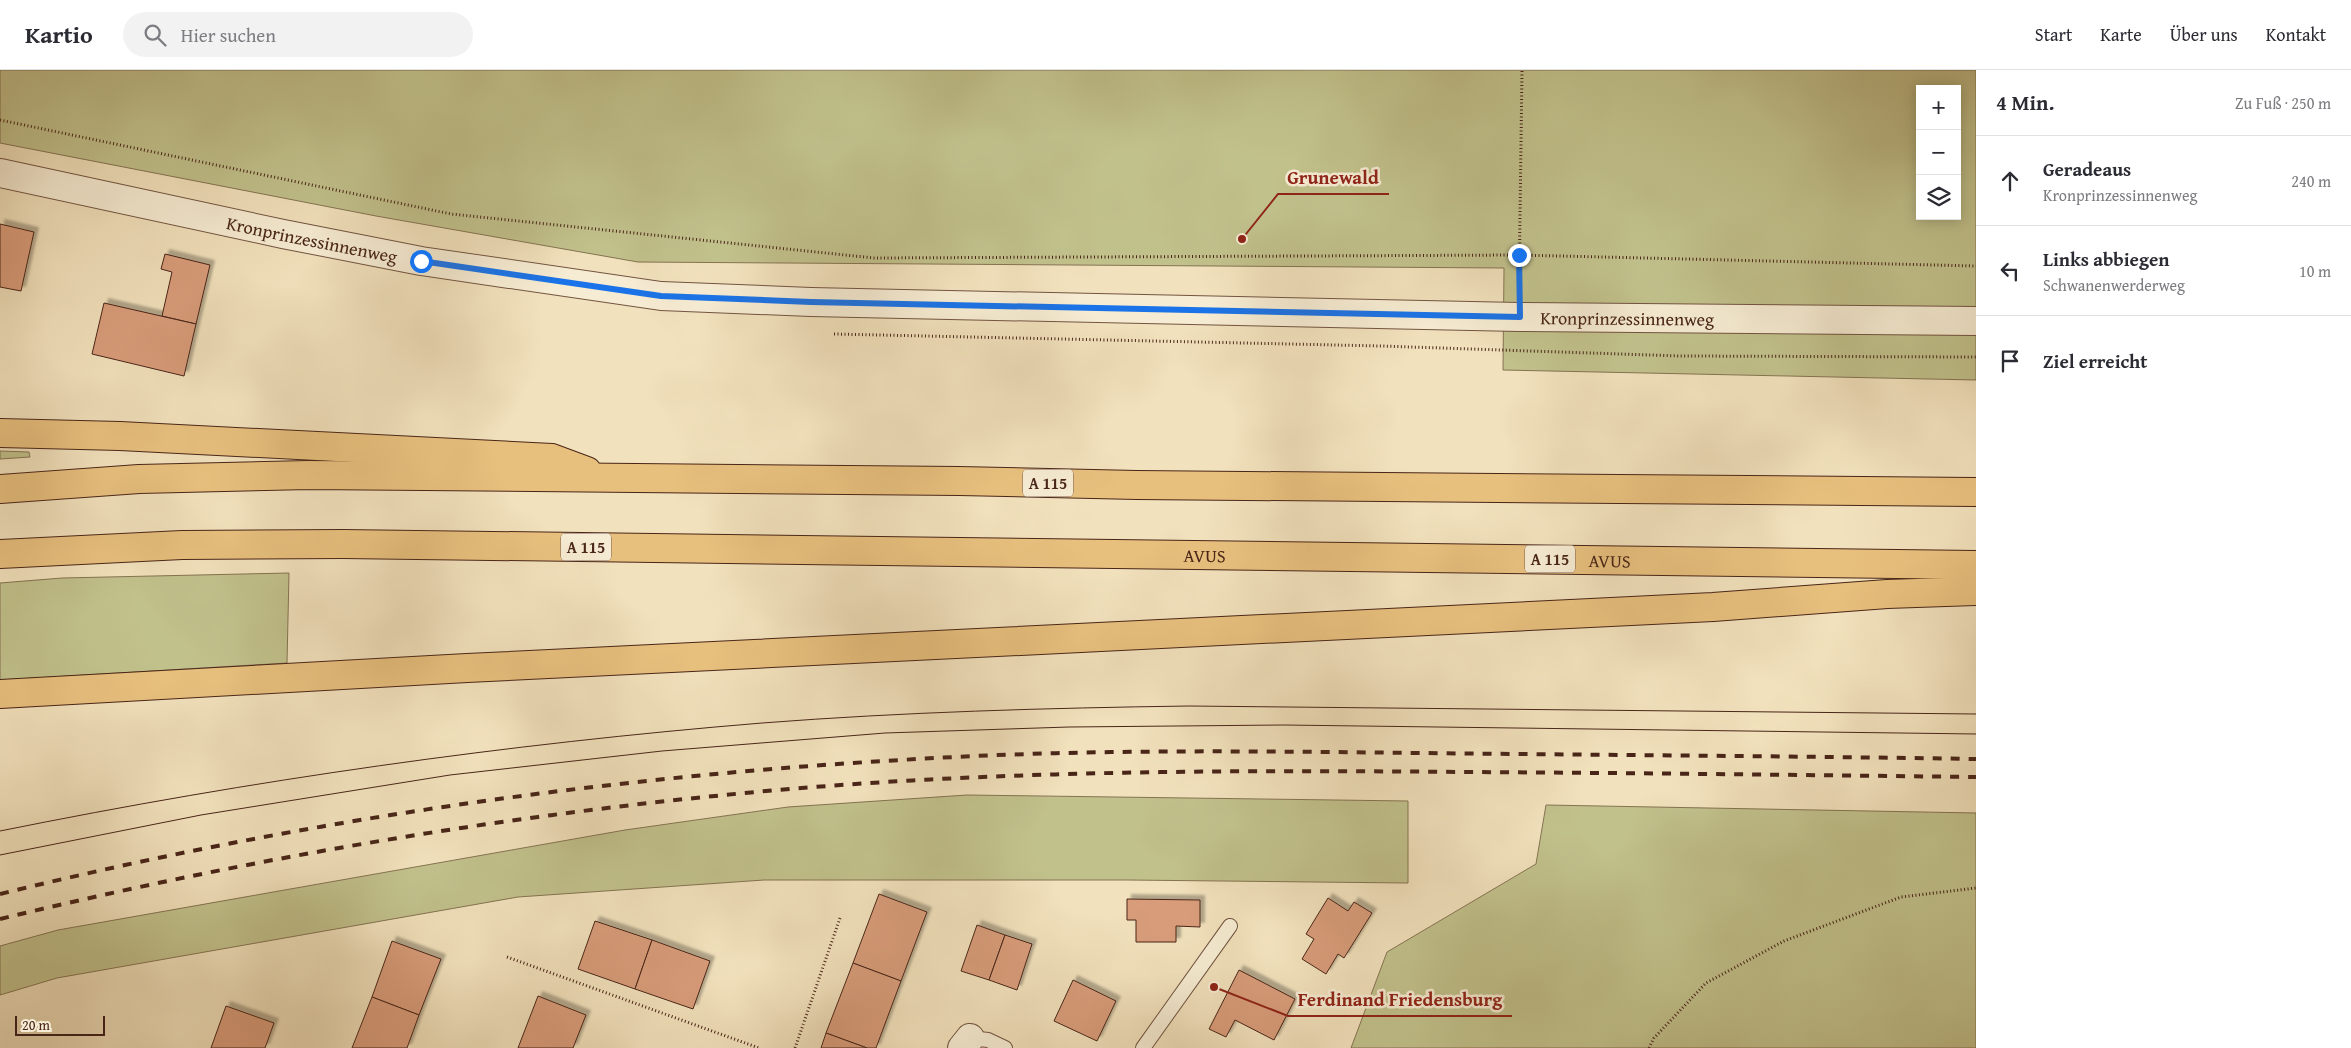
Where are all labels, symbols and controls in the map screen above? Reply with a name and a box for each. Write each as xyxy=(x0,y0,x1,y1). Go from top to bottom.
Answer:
search box xyxy=(123,12,473,57)
text: Kartio xyxy=(25,17,93,52)
icon: search xyxy=(141,21,169,49)
text: Hier suchen xyxy=(181,21,276,49)
text: Start xyxy=(2035,21,2072,48)
text: Karte xyxy=(2100,21,2142,48)
text: Über uns xyxy=(2170,21,2238,48)
text: Kontakt xyxy=(2266,21,2326,48)
map controls xyxy=(1916,85,1961,220)
button: + xyxy=(1916,85,1961,130)
text: 4 Min. xyxy=(1996,87,2054,118)
text: Zu Fuß · 250 m xyxy=(2235,91,2331,115)
button: − xyxy=(1916,130,1961,175)
text: Geradeaus xyxy=(2043,155,2131,183)
callout: Grunewald xyxy=(1278,160,1389,194)
text: Grunewald xyxy=(1287,163,1379,191)
icon: ahead xyxy=(1996,167,2024,195)
text: 240 m xyxy=(2291,169,2331,193)
button: layers xyxy=(1916,175,1961,220)
text: Kronprinzessinnenweg xyxy=(2043,183,2197,207)
street label: Kronprinzessinnenweg xyxy=(224,209,400,270)
route end xyxy=(1508,244,1531,267)
text: Links abbiegen xyxy=(2043,245,2169,273)
route start xyxy=(410,250,433,273)
icon: left xyxy=(1996,257,2024,285)
text: 10 m xyxy=(2299,259,2331,283)
text: Schwanenwerderweg xyxy=(2043,273,2185,297)
street label: Kronprinzessinnenweg xyxy=(1540,304,1714,332)
icon: arrive xyxy=(1996,347,2024,375)
text: Ziel erreicht xyxy=(2043,347,2147,375)
road number: A 115 xyxy=(1023,469,1073,496)
road number: A 115 xyxy=(561,534,611,561)
street label: AVUS xyxy=(1184,541,1226,569)
road number: A 115 xyxy=(1525,546,1575,572)
street label: AVUS xyxy=(1589,547,1631,574)
callout: Ferdinand Friedensburg xyxy=(1288,982,1512,1016)
text: Ferdinand Friedensburg xyxy=(1298,985,1503,1013)
scale bar xyxy=(15,1013,105,1036)
text: 20 m xyxy=(22,1015,50,1035)

